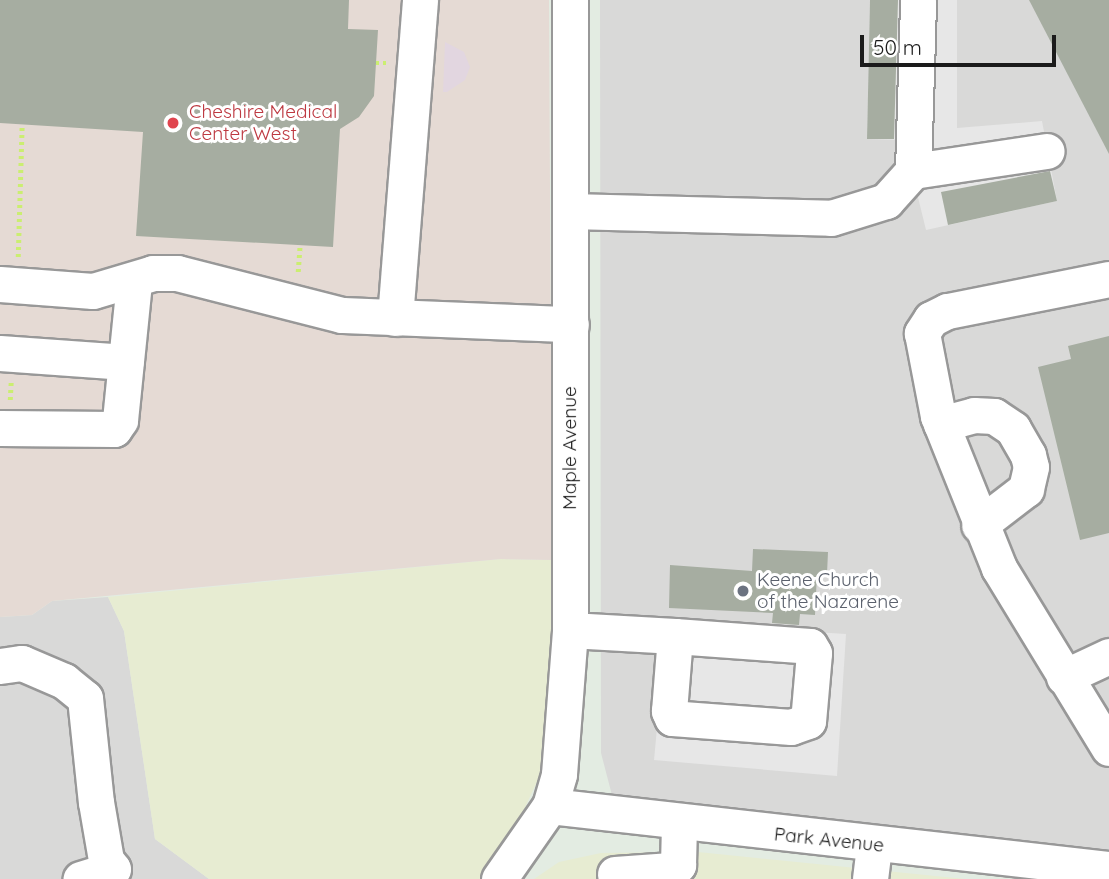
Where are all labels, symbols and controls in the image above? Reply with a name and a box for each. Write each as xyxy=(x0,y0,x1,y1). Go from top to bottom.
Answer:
scale bar xyxy=(864,21,1060,65)
text: 50 m xyxy=(873,34,922,60)
place label: Cheshire Medical Center West xyxy=(189,101,337,145)
marker: Cheshire Medical Center West xyxy=(163,113,183,133)
street label: Maple Avenue xyxy=(559,386,581,510)
place label: Keene Church of the Nazarene xyxy=(757,569,899,613)
marker: Keene Church of the Nazarene xyxy=(735,583,751,599)
street label: Park Avenue xyxy=(773,823,885,857)

